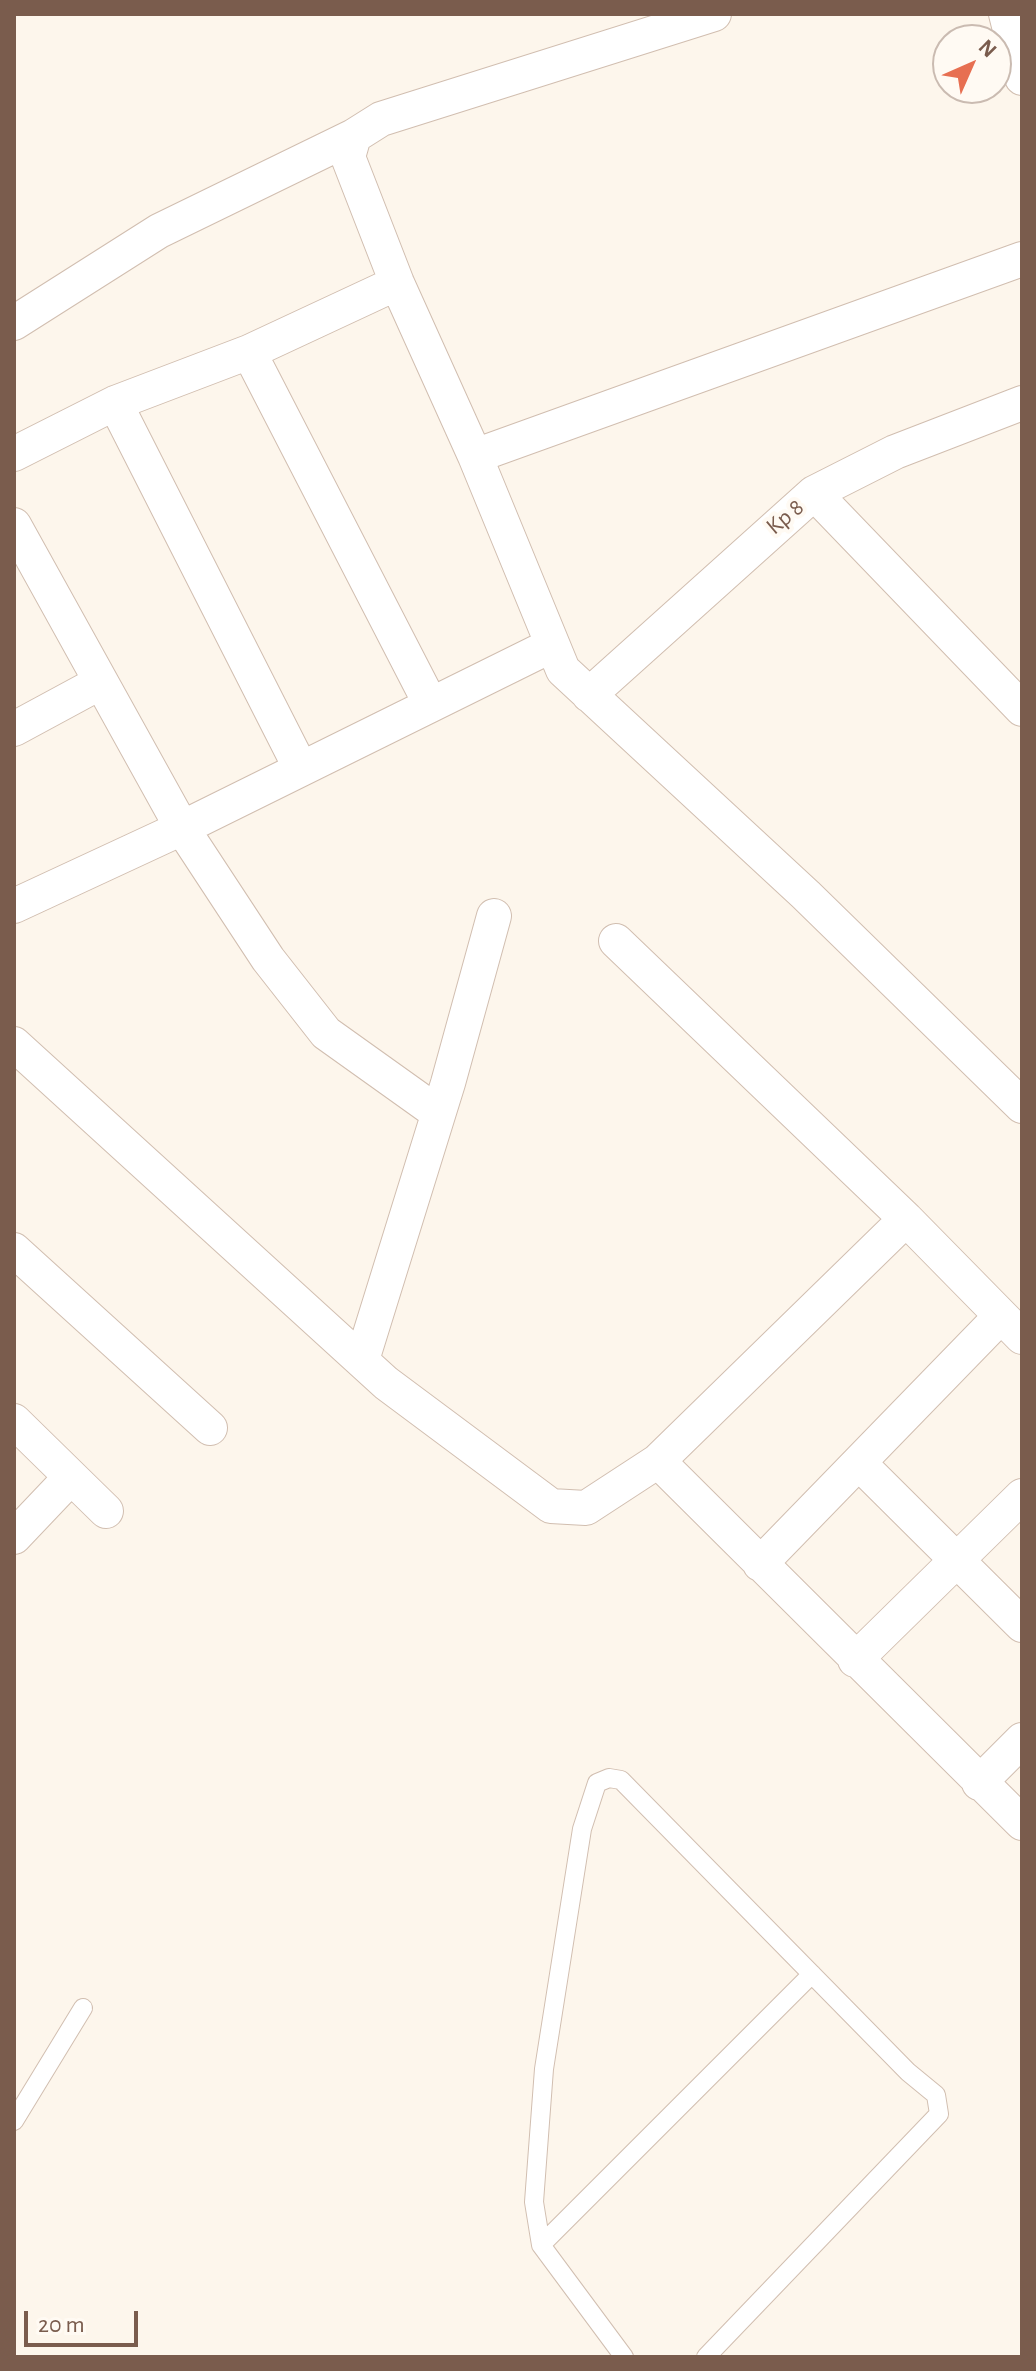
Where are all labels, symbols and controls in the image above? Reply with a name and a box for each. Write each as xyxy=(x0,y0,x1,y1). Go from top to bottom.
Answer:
north arrow xyxy=(932,24,1012,104)
text: N xyxy=(974,35,1001,62)
street label: Kp 8 xyxy=(760,493,810,541)
scale bar xyxy=(28,2295,142,2345)
text: 20 m xyxy=(38,2313,85,2337)

